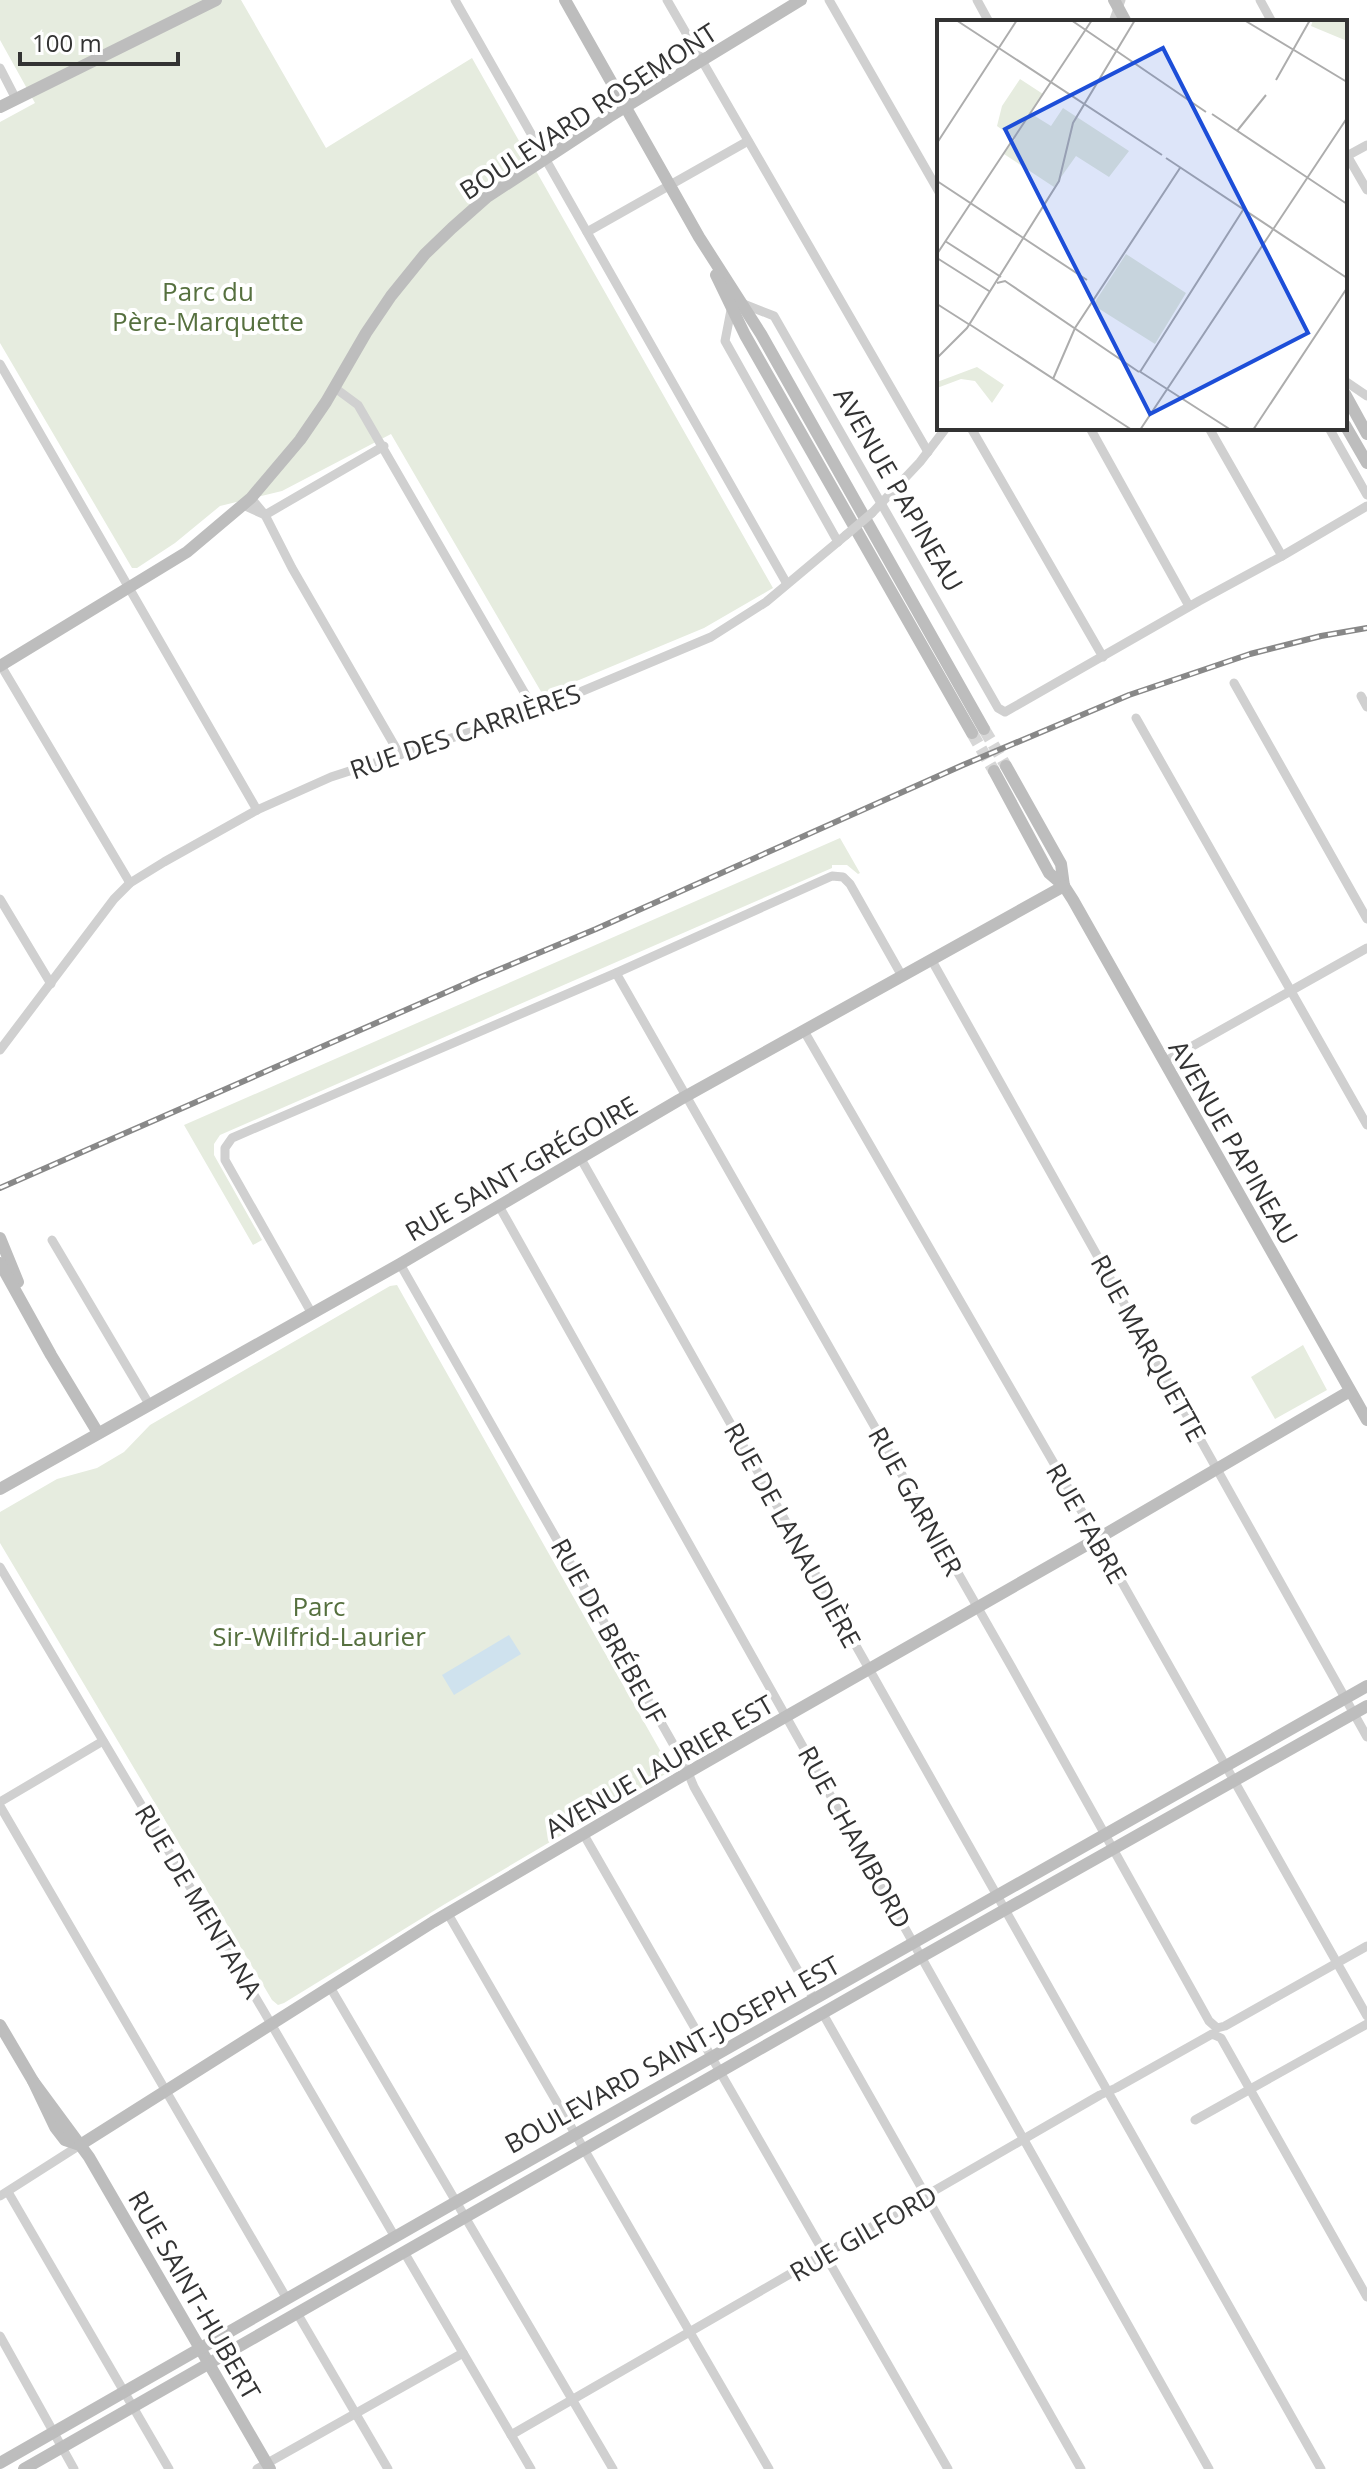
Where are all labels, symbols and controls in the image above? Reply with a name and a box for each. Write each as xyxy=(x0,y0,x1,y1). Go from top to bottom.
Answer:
street label: BOULEVARD ROSEMONT xyxy=(452,14,724,208)
scale bar xyxy=(20,16,178,66)
inset map xyxy=(937,20,1347,430)
text: 100 m xyxy=(32,26,102,59)
park label: Parc du Père-Marquette xyxy=(112,273,304,339)
street label: AVENUE PAPINEAU xyxy=(826,380,972,598)
street label: RUE DES CARRIÈRES xyxy=(345,675,585,787)
street label: AVENUE PAPINEAU xyxy=(1161,1033,1307,1251)
street label: RUE SAINT-GRÉGOIRE xyxy=(398,1087,644,1249)
street label: RUE MARQUETTE xyxy=(1083,1248,1215,1448)
street label: RUE DE LANAUDIÈRE xyxy=(716,1416,870,1654)
street label: RUE GARNIER xyxy=(860,1420,972,1582)
street label: RUE FABRE xyxy=(1038,1456,1136,1590)
street label: RUE DE BRÉBEUF xyxy=(543,1532,675,1730)
park label: Parc Sir-Wilfrid-Laurier xyxy=(212,1588,426,1654)
street label: AVENUE LAURIER EST xyxy=(538,1685,781,1846)
street label: RUE CHAMBORD xyxy=(790,1739,920,1935)
street label: RUE DE MENTANA xyxy=(127,1797,271,2005)
street label: BOULEVARD SAINT-JOSEPH EST xyxy=(498,1946,847,2161)
street label: RUE GILFORD xyxy=(783,2176,943,2290)
street label: RUE SAINT-HUBERT xyxy=(120,2184,270,2407)

